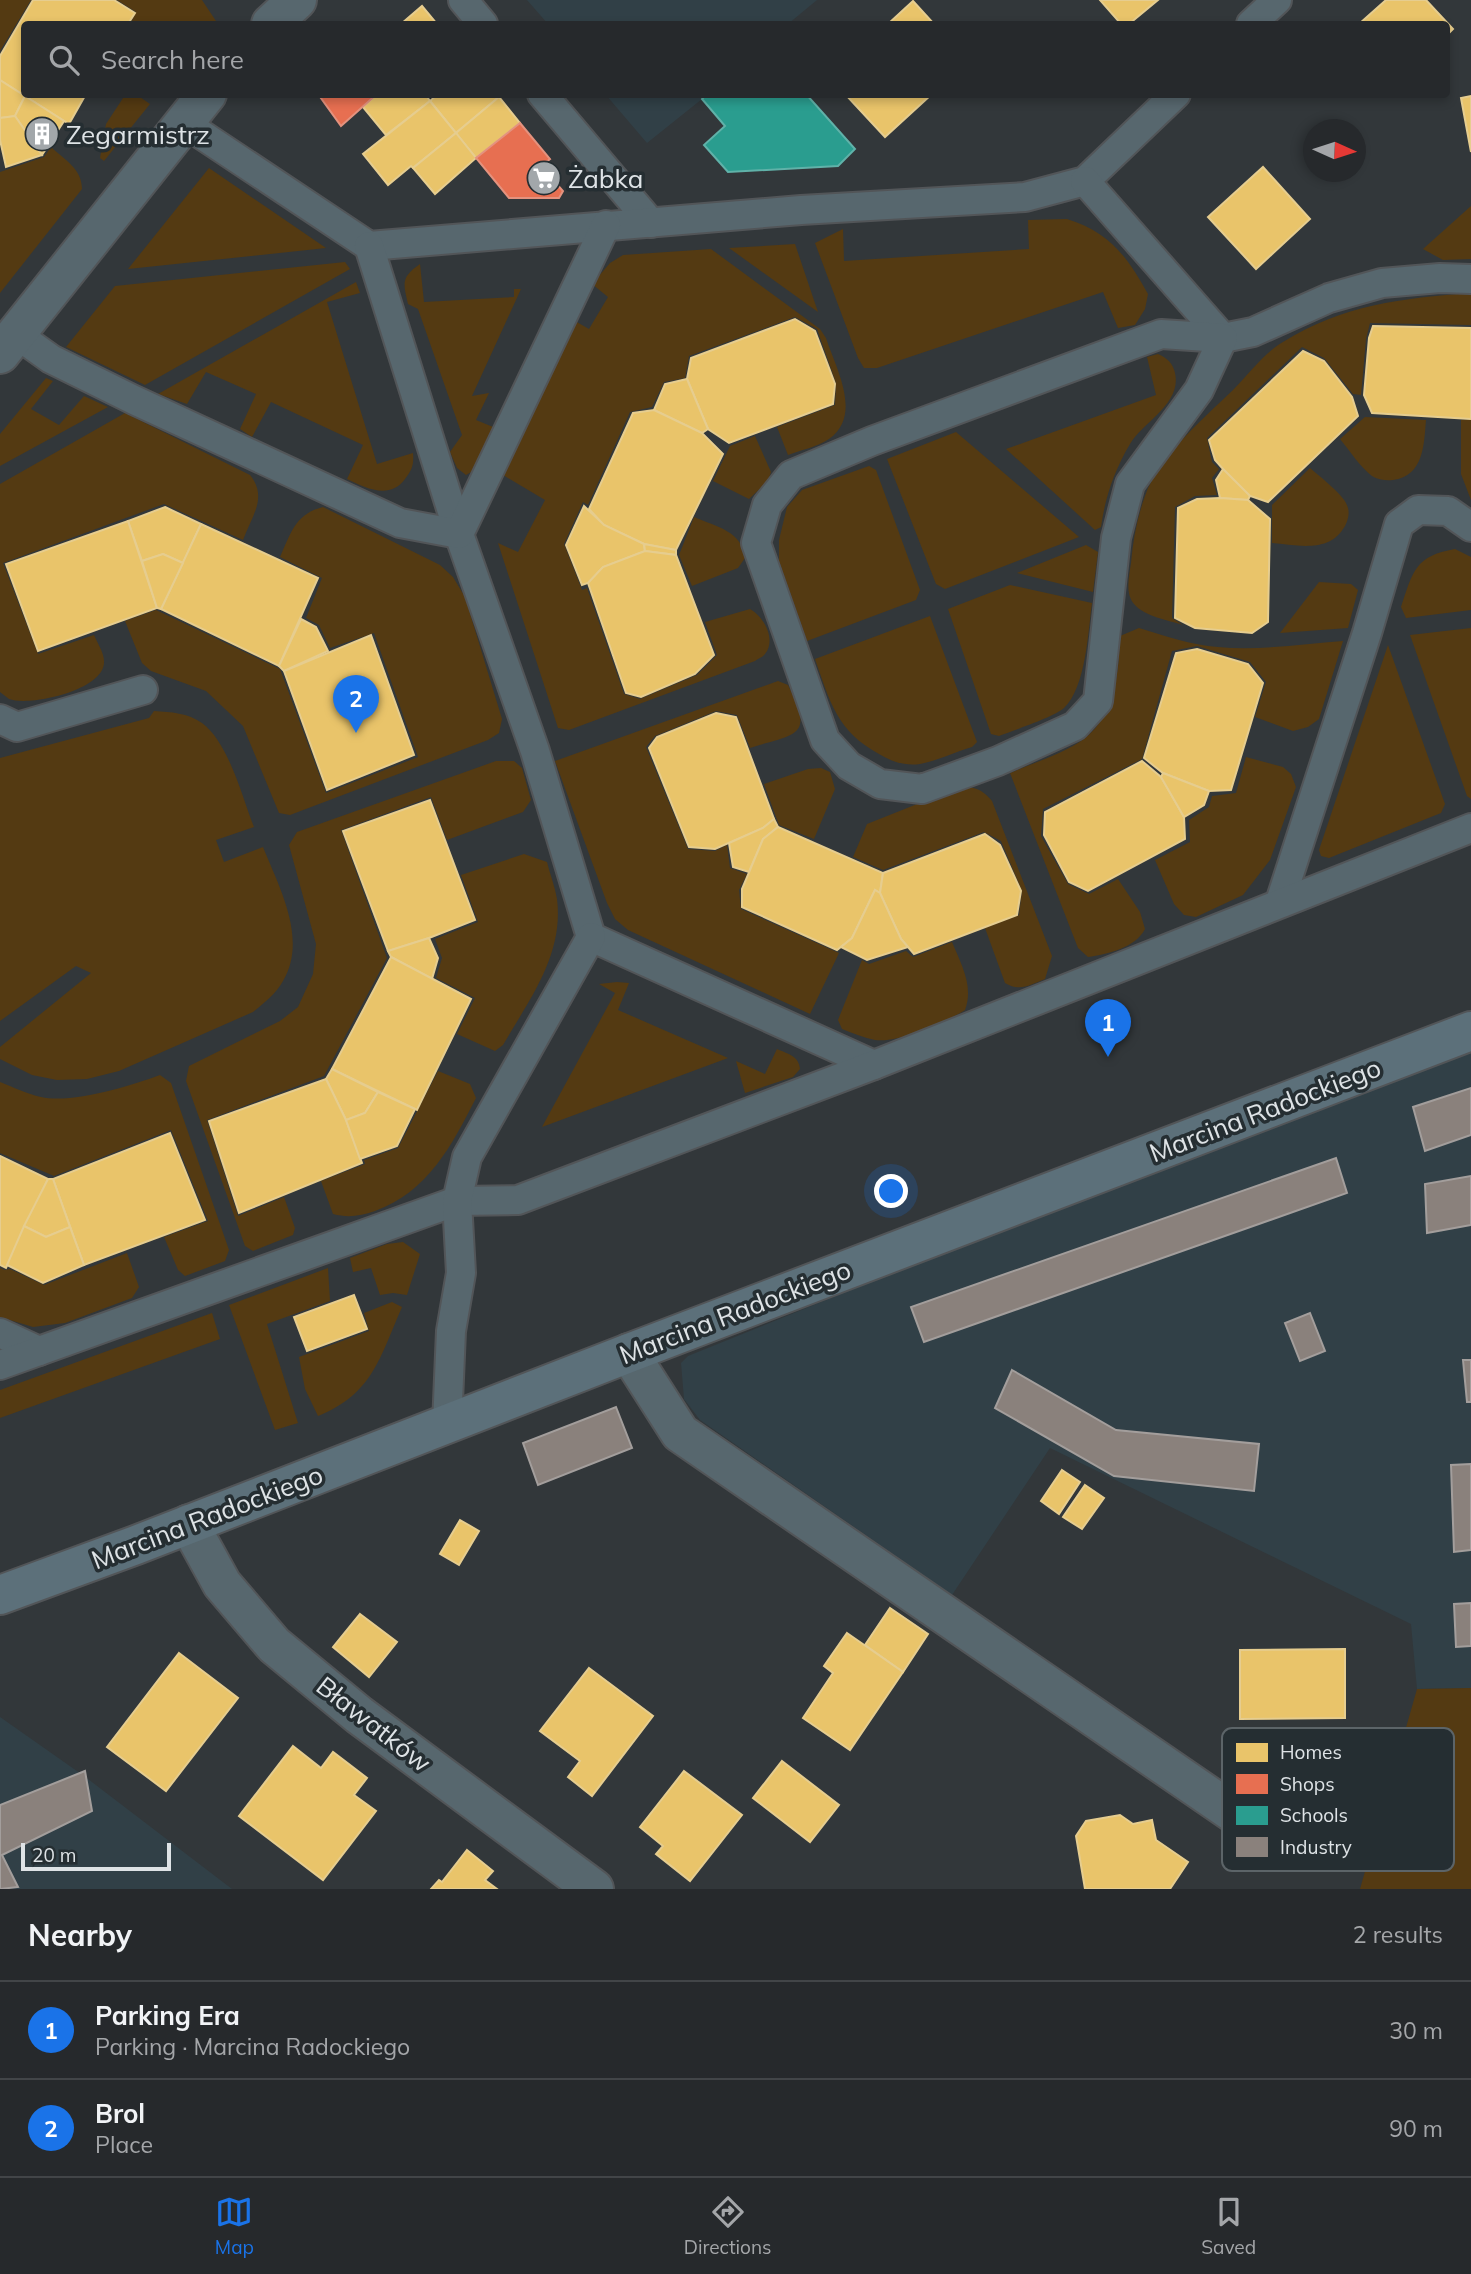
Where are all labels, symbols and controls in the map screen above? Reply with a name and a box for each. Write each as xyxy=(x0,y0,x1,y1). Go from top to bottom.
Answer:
search box xyxy=(21,21,1450,98)
icon: search xyxy=(45,41,83,79)
text: Search here xyxy=(101,43,244,76)
building icon: Zegarmistrz xyxy=(23,115,61,153)
place label: Zegarmistrz xyxy=(66,118,210,151)
north arrow xyxy=(1303,119,1366,182)
supermarket icon: Żabka xyxy=(525,159,563,197)
place label: Żabka xyxy=(568,162,643,195)
pin: 2 xyxy=(333,675,379,733)
pin: 1 xyxy=(1085,999,1131,1057)
street label: Marcina Radockiego xyxy=(1145,1051,1385,1169)
your location xyxy=(874,1174,908,1208)
street label: Marcina Radockiego xyxy=(615,1253,855,1371)
street label: Marcina Radockiego xyxy=(87,1458,327,1576)
street label: Bławatków xyxy=(310,1669,438,1779)
legend xyxy=(1222,1728,1454,1871)
text: Homes xyxy=(1280,1740,1342,1764)
text: Shops xyxy=(1280,1772,1335,1796)
text: Schools xyxy=(1280,1803,1348,1827)
text: Industry xyxy=(1280,1835,1352,1859)
scale bar xyxy=(21,1840,172,1872)
text: 20 m xyxy=(32,1843,76,1867)
text: Nearby xyxy=(28,1916,132,1954)
text: 2 results xyxy=(1353,1920,1443,1949)
text: Parking Era xyxy=(95,1999,240,2032)
text: 1 xyxy=(44,2016,58,2045)
text: 30 m xyxy=(1389,2016,1443,2045)
text: Parking · Marcina Radockiego xyxy=(95,2032,410,2061)
text: Brol xyxy=(95,2097,145,2130)
text: 2 xyxy=(44,2114,58,2143)
text: 90 m xyxy=(1389,2114,1443,2143)
text: Place xyxy=(95,2130,153,2159)
tab: Map xyxy=(215,2193,254,2259)
tab: Directions xyxy=(684,2193,772,2259)
tab: Saved xyxy=(1201,2193,1256,2259)

